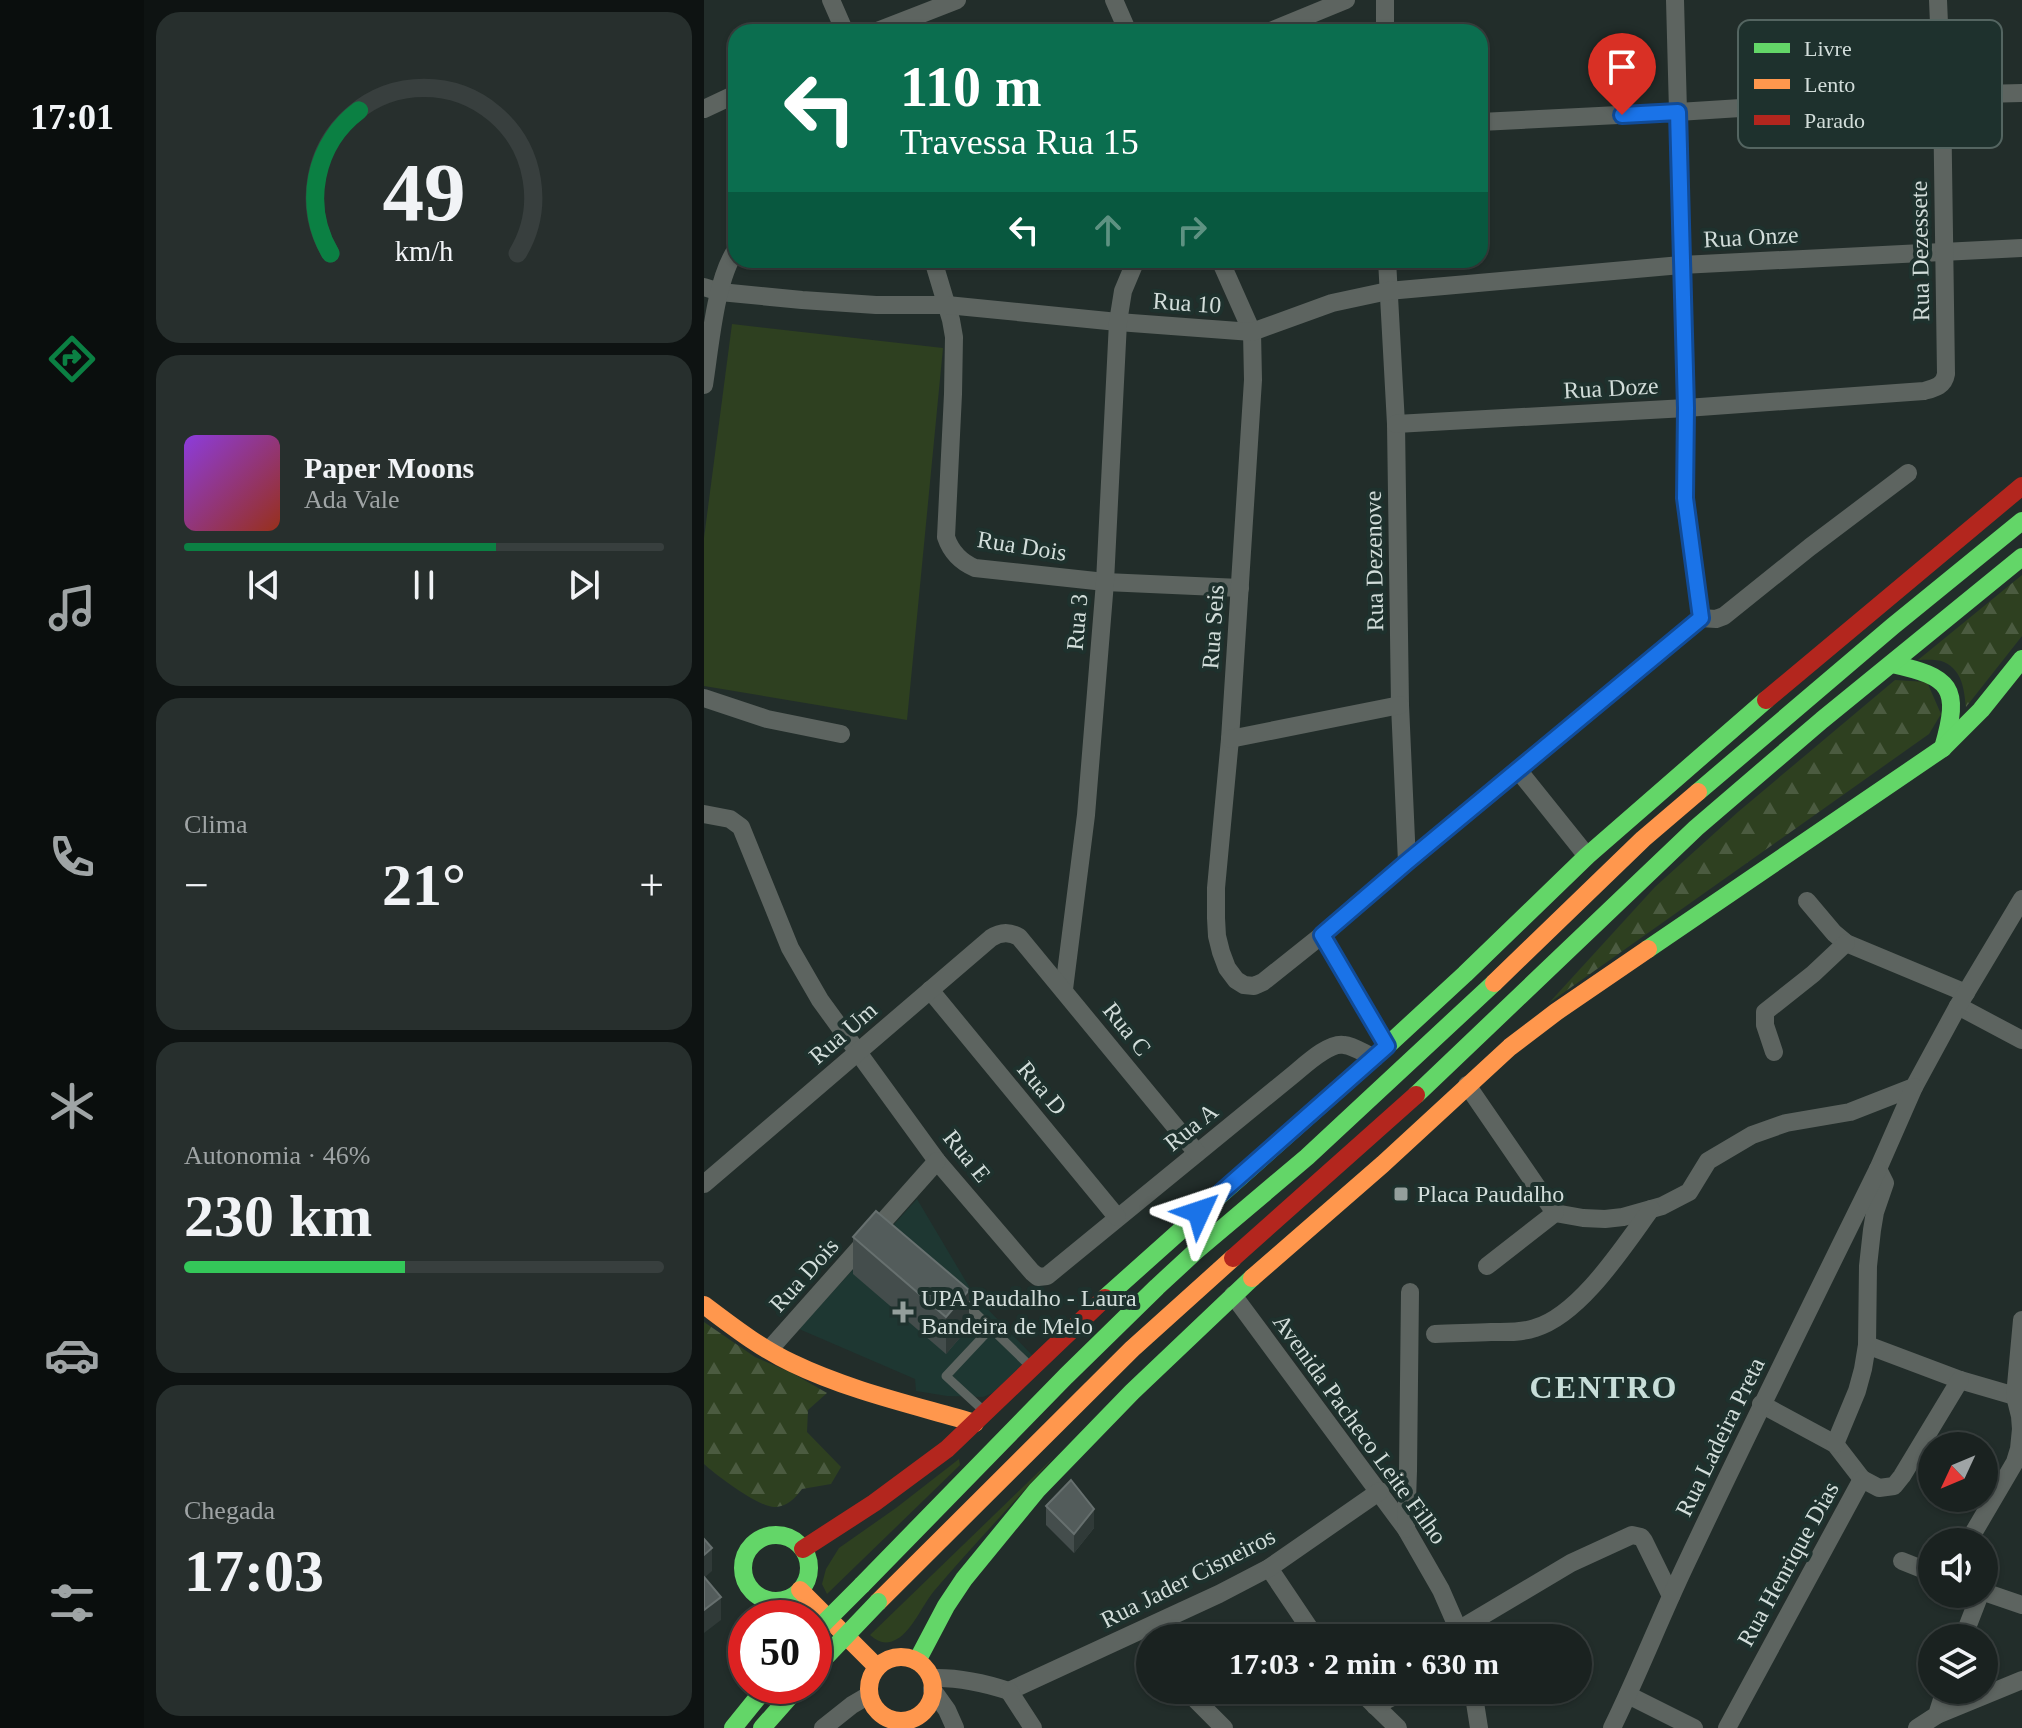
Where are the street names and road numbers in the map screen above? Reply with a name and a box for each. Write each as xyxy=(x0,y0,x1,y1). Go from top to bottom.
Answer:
street label: Rua Dezessete xyxy=(1906,180,1934,322)
street label: Rua Onze xyxy=(1703,222,1799,252)
street label: Rua 10 xyxy=(1152,288,1222,318)
street label: Rua Doze xyxy=(1563,373,1659,403)
street label: Rua Dezenove xyxy=(1360,490,1388,632)
street label: Rua Dois xyxy=(976,526,1068,566)
street label: Rua Seis xyxy=(1197,584,1229,670)
street label: Rua 3 xyxy=(1062,593,1092,651)
street label: Rua Um xyxy=(804,997,882,1069)
street label: Rua C xyxy=(1098,997,1156,1061)
street label: Rua D xyxy=(1012,1056,1072,1120)
street label: Rua A xyxy=(1159,1097,1223,1156)
street label: Rua E xyxy=(938,1125,996,1187)
street label: Rua Dois xyxy=(764,1233,844,1317)
street label: Avenida Pacheco Leite Filho xyxy=(1268,1309,1452,1549)
street label: Rua Ladeira Preta xyxy=(1670,1353,1770,1521)
street label: Rua Henrique Dias xyxy=(1732,1477,1844,1651)
street label: Rua Jader Cisneiros xyxy=(1097,1523,1279,1633)

